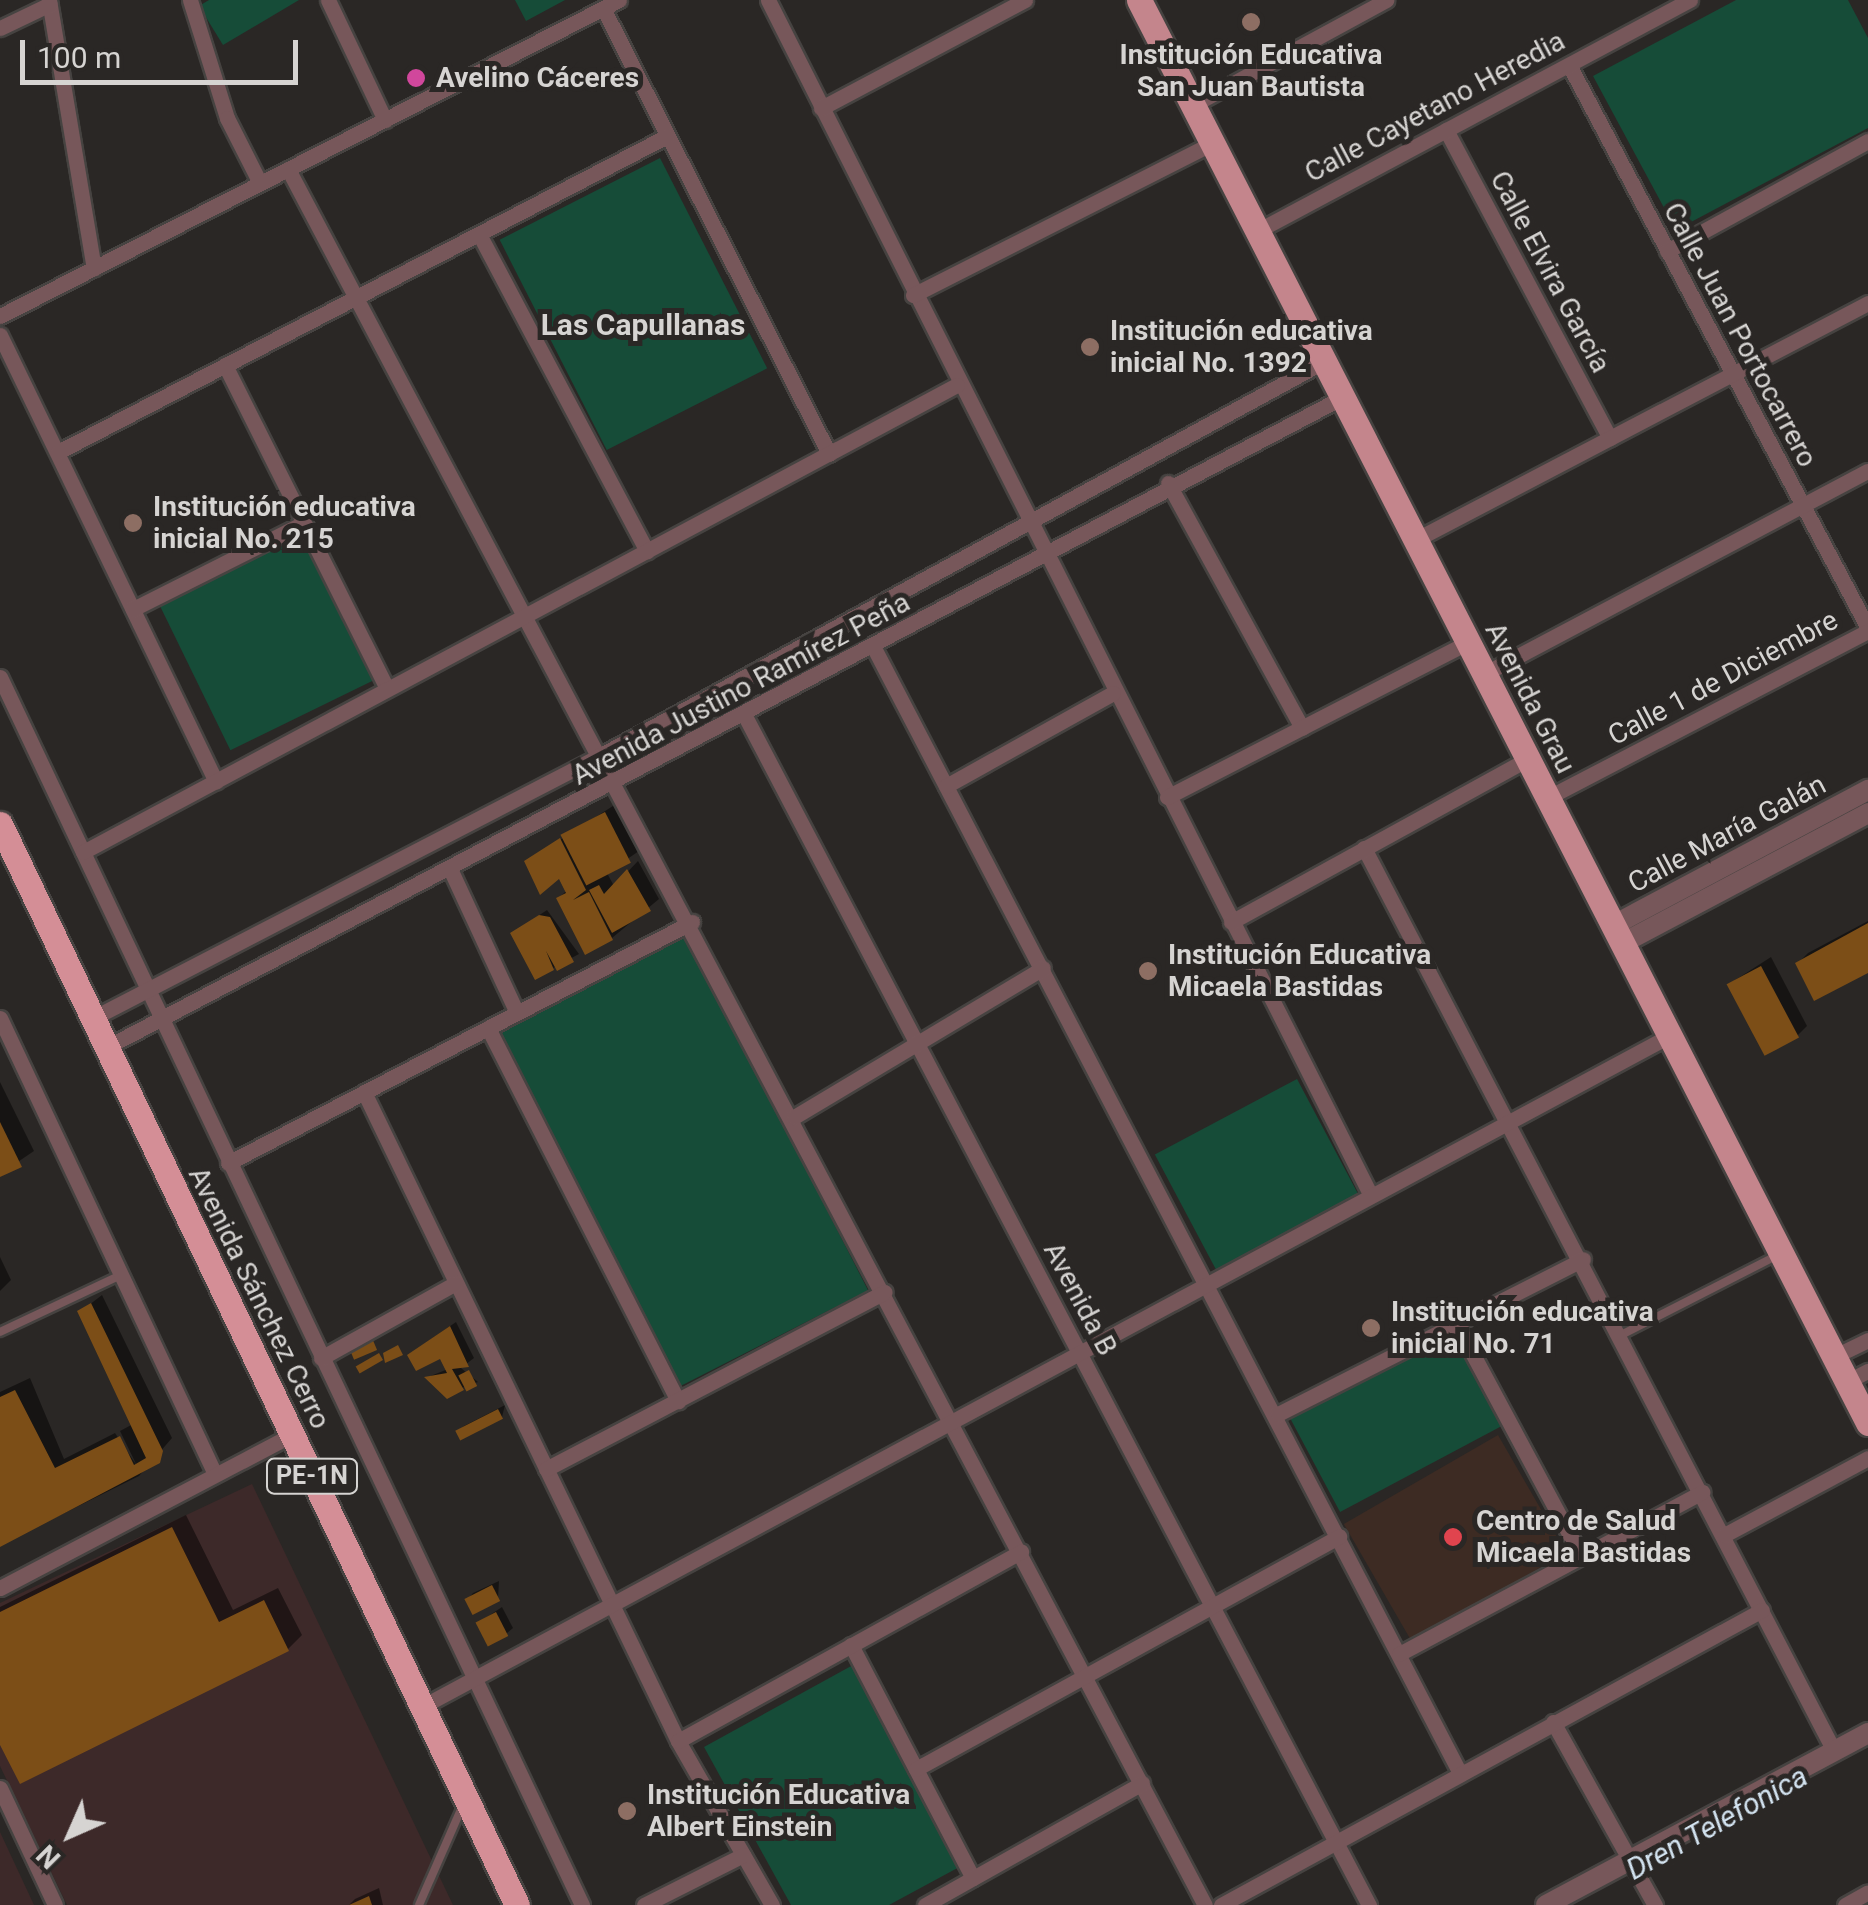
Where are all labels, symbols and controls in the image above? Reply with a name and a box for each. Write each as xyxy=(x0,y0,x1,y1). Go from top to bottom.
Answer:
marker: Institución Educativa San Juan Bautista xyxy=(1240,11,1262,33)
scale bar xyxy=(25,20,302,82)
street label: Calle Cayetano Heredia xyxy=(1299,24,1571,190)
place label: Institución Educativa San Juan Bautista xyxy=(1119,38,1383,104)
text: 100 m xyxy=(37,40,121,75)
place label: Avelino Cáceres xyxy=(436,61,639,95)
marker: Avelino Cáceres xyxy=(405,67,427,89)
street label: Calle Elvira García xyxy=(1483,165,1617,379)
street label: Calle Juan Portocarrero xyxy=(1656,197,1824,473)
district label: Las Capullanas xyxy=(541,307,745,343)
place label: Institución educativa inicial No. 1392 xyxy=(1110,314,1373,380)
marker: Institución educativa inicial No. 1392 xyxy=(1079,336,1101,358)
place label: Institución educativa inicial No. 215 xyxy=(153,490,416,556)
marker: Institución educativa inicial No. 215 xyxy=(122,512,144,534)
street label: Avenida Justino Ramírez Peña xyxy=(566,586,916,792)
street label: Calle 1 de Diciembre xyxy=(1603,603,1843,753)
street label: Avenida Grau xyxy=(1478,617,1582,779)
street label: Calle María Galán xyxy=(1622,768,1832,900)
place label: Institución Educativa Micaela Bastidas xyxy=(1168,938,1431,1004)
marker: Institución Educativa Micaela Bastidas xyxy=(1137,960,1159,982)
street label: Avenida Sánchez Cerro xyxy=(181,1162,337,1434)
street label: Avenida B xyxy=(1036,1237,1124,1361)
place label: Institución educativa inicial No. 71 xyxy=(1391,1295,1654,1361)
marker: Institución educativa inicial No. 71 xyxy=(1360,1317,1382,1339)
road number: PE-1N xyxy=(264,1456,360,1496)
place label: Centro de Salud Micaela Bastidas xyxy=(1476,1504,1691,1570)
marker: Centro de Salud Micaela Bastidas xyxy=(1440,1524,1466,1550)
water label: Dren Telefonica xyxy=(1620,1758,1814,1888)
place label: Institución Educativa Albert Einstein xyxy=(647,1778,910,1844)
north arrow xyxy=(20,1785,120,1885)
marker: Institución Educativa Albert Einstein xyxy=(616,1800,638,1822)
text: N xyxy=(30,1838,67,1875)

